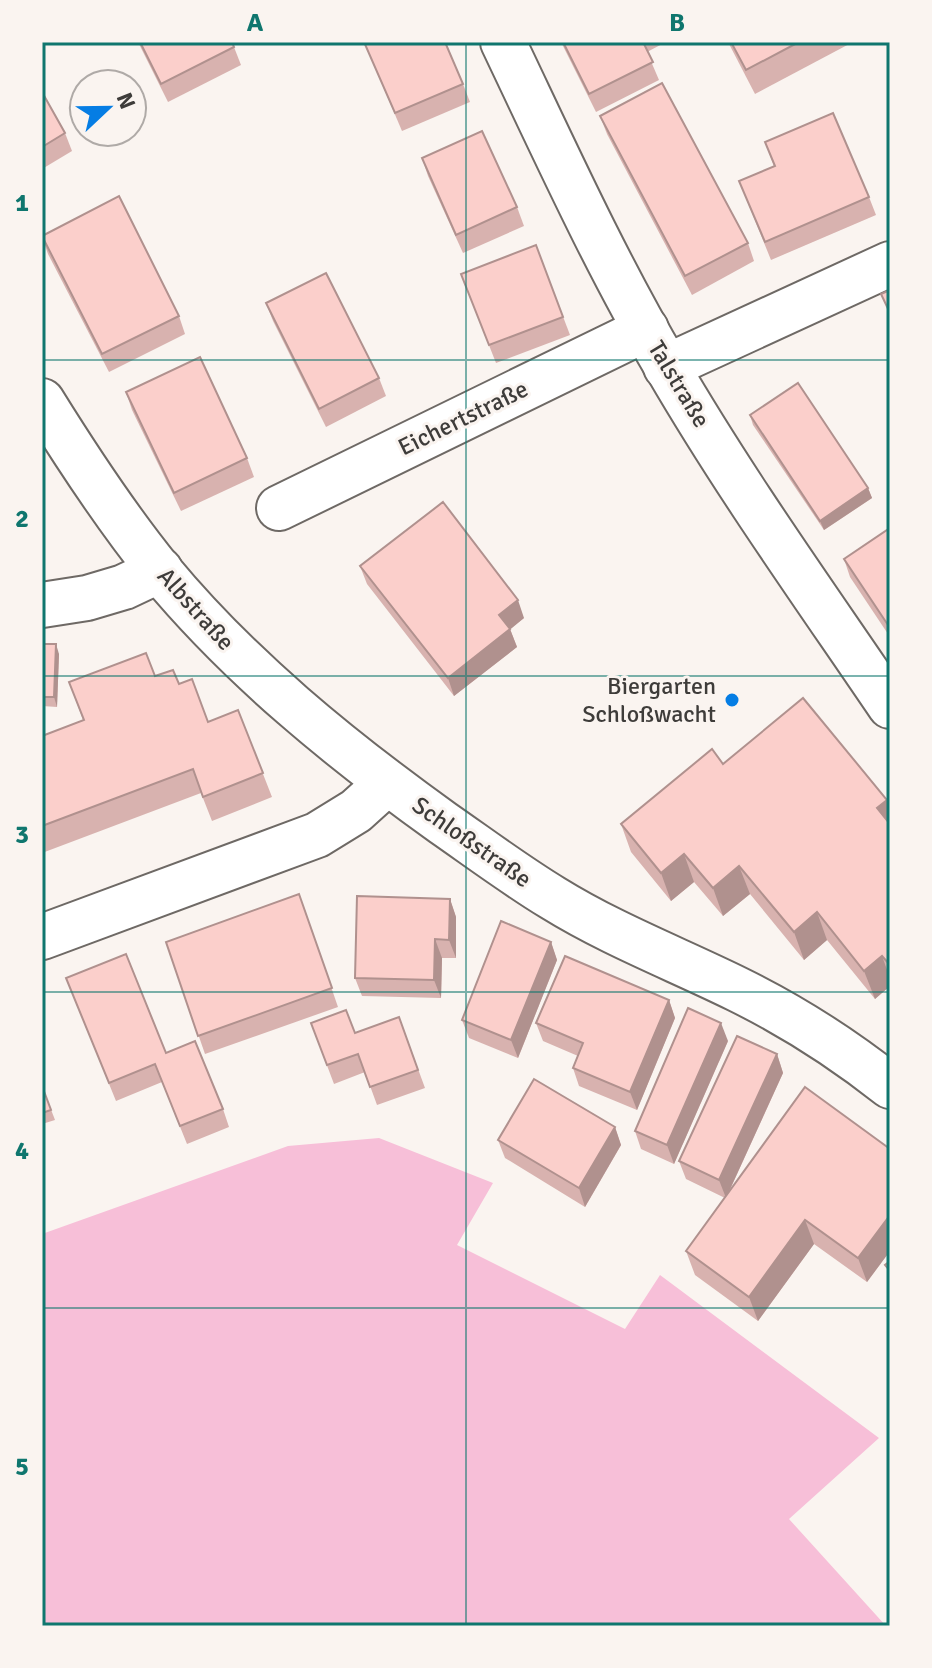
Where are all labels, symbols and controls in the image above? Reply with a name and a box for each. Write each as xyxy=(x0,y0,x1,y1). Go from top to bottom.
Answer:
text: A xyxy=(247,7,264,39)
text: B xyxy=(669,7,685,39)
north arrow xyxy=(68,68,148,148)
text: N xyxy=(111,89,141,113)
text: 1 xyxy=(15,187,29,219)
street label: Talstraße xyxy=(641,335,717,433)
street label: Eichertstraße xyxy=(393,374,533,462)
text: 2 xyxy=(15,503,29,535)
street label: Albstraße xyxy=(151,561,241,657)
place label: Biergarten Schloßwacht xyxy=(582,671,716,729)
marker: Biergarten Schloßwacht xyxy=(723,691,741,709)
street label: Schloßstraße xyxy=(407,790,537,894)
text: 3 xyxy=(15,819,29,851)
text: 4 xyxy=(15,1135,29,1167)
text: 5 xyxy=(15,1451,29,1483)

